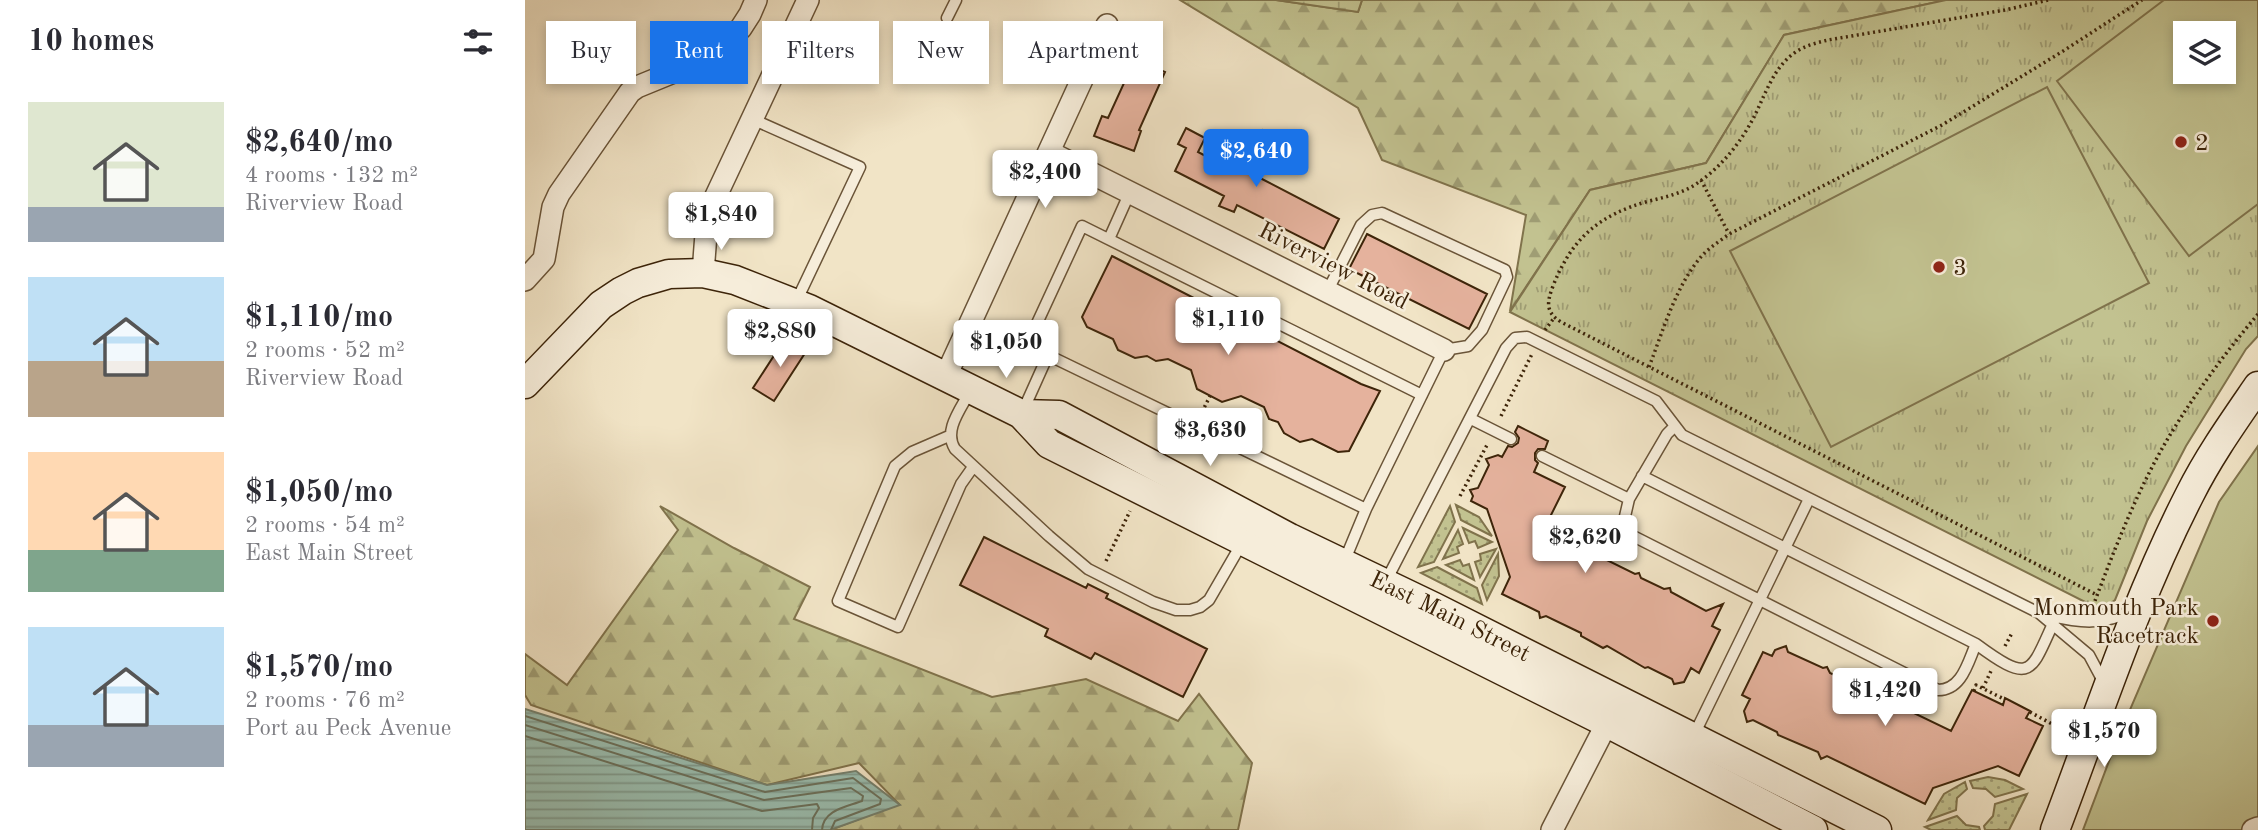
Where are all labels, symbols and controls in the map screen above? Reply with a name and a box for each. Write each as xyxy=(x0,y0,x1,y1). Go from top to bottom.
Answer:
chip: Buy xyxy=(546,21,636,84)
chip: Rent xyxy=(650,21,748,84)
chip: Filters xyxy=(762,21,879,84)
chip: New xyxy=(893,21,989,84)
chip: Apartment xyxy=(1003,21,1163,84)
map controls xyxy=(2173,21,2236,84)
button: layers xyxy=(2173,21,2236,84)
icon: filters xyxy=(459,23,497,61)
text: 10 homes xyxy=(28,27,154,57)
text: $2,640/mo xyxy=(245,128,393,158)
icon: home xyxy=(84,130,168,214)
pin: $2,640 xyxy=(1199,130,1313,189)
place label: 2 xyxy=(2195,132,2209,156)
marker: 2 xyxy=(2173,134,2189,150)
text: $2,640 xyxy=(1219,140,1293,163)
pin: $2,400 xyxy=(988,150,1102,210)
text: $2,400 xyxy=(1008,161,1082,184)
text: 4 rooms · 132 m² xyxy=(245,164,418,187)
text: Riverview Road xyxy=(245,192,403,215)
pin: $1,840 xyxy=(664,192,778,252)
text: $1,840 xyxy=(684,203,758,226)
street label: Riverview Road xyxy=(1254,219,1412,315)
place label: 3 xyxy=(1953,257,1967,281)
marker: 3 xyxy=(1931,259,1947,275)
pin: $1,110 xyxy=(1171,298,1285,357)
text: $1,110/mo xyxy=(245,303,393,333)
icon: home xyxy=(84,305,168,389)
text: $1,110 xyxy=(1191,308,1265,331)
pin: $2,880 xyxy=(723,310,837,369)
text: $2,880 xyxy=(743,320,817,343)
pin: $1,050 xyxy=(949,320,1063,380)
text: $1,050 xyxy=(969,331,1043,354)
text: 2 rooms · 52 m² xyxy=(245,339,405,362)
text: Riverview Road xyxy=(245,367,403,390)
pin: $3,630 xyxy=(1153,408,1267,468)
text: $3,630 xyxy=(1173,419,1247,442)
text: $1,050/mo xyxy=(245,478,393,508)
icon: home xyxy=(84,480,168,564)
text: 2 rooms · 54 m² xyxy=(245,514,405,537)
pin: $2,620 xyxy=(1528,516,1642,575)
text: $2,620 xyxy=(1548,526,1622,549)
text: East Main Street xyxy=(245,542,413,565)
street label: East Main Street xyxy=(1365,568,1534,667)
place label: Monmouth Park Racetrack xyxy=(2033,597,2199,649)
marker: Monmouth Park Racetrack xyxy=(2205,613,2221,629)
text: $1,570/mo xyxy=(245,653,393,683)
icon: home xyxy=(84,655,168,739)
pin: $1,420 xyxy=(1828,668,1942,728)
text: $1,420 xyxy=(1848,679,1922,702)
text: 2 rooms · 76 m² xyxy=(245,689,405,712)
pin: $1,570 xyxy=(2047,710,2161,769)
text: Port au Peck Avenue xyxy=(245,717,451,740)
text: $1,570 xyxy=(2067,720,2141,743)

